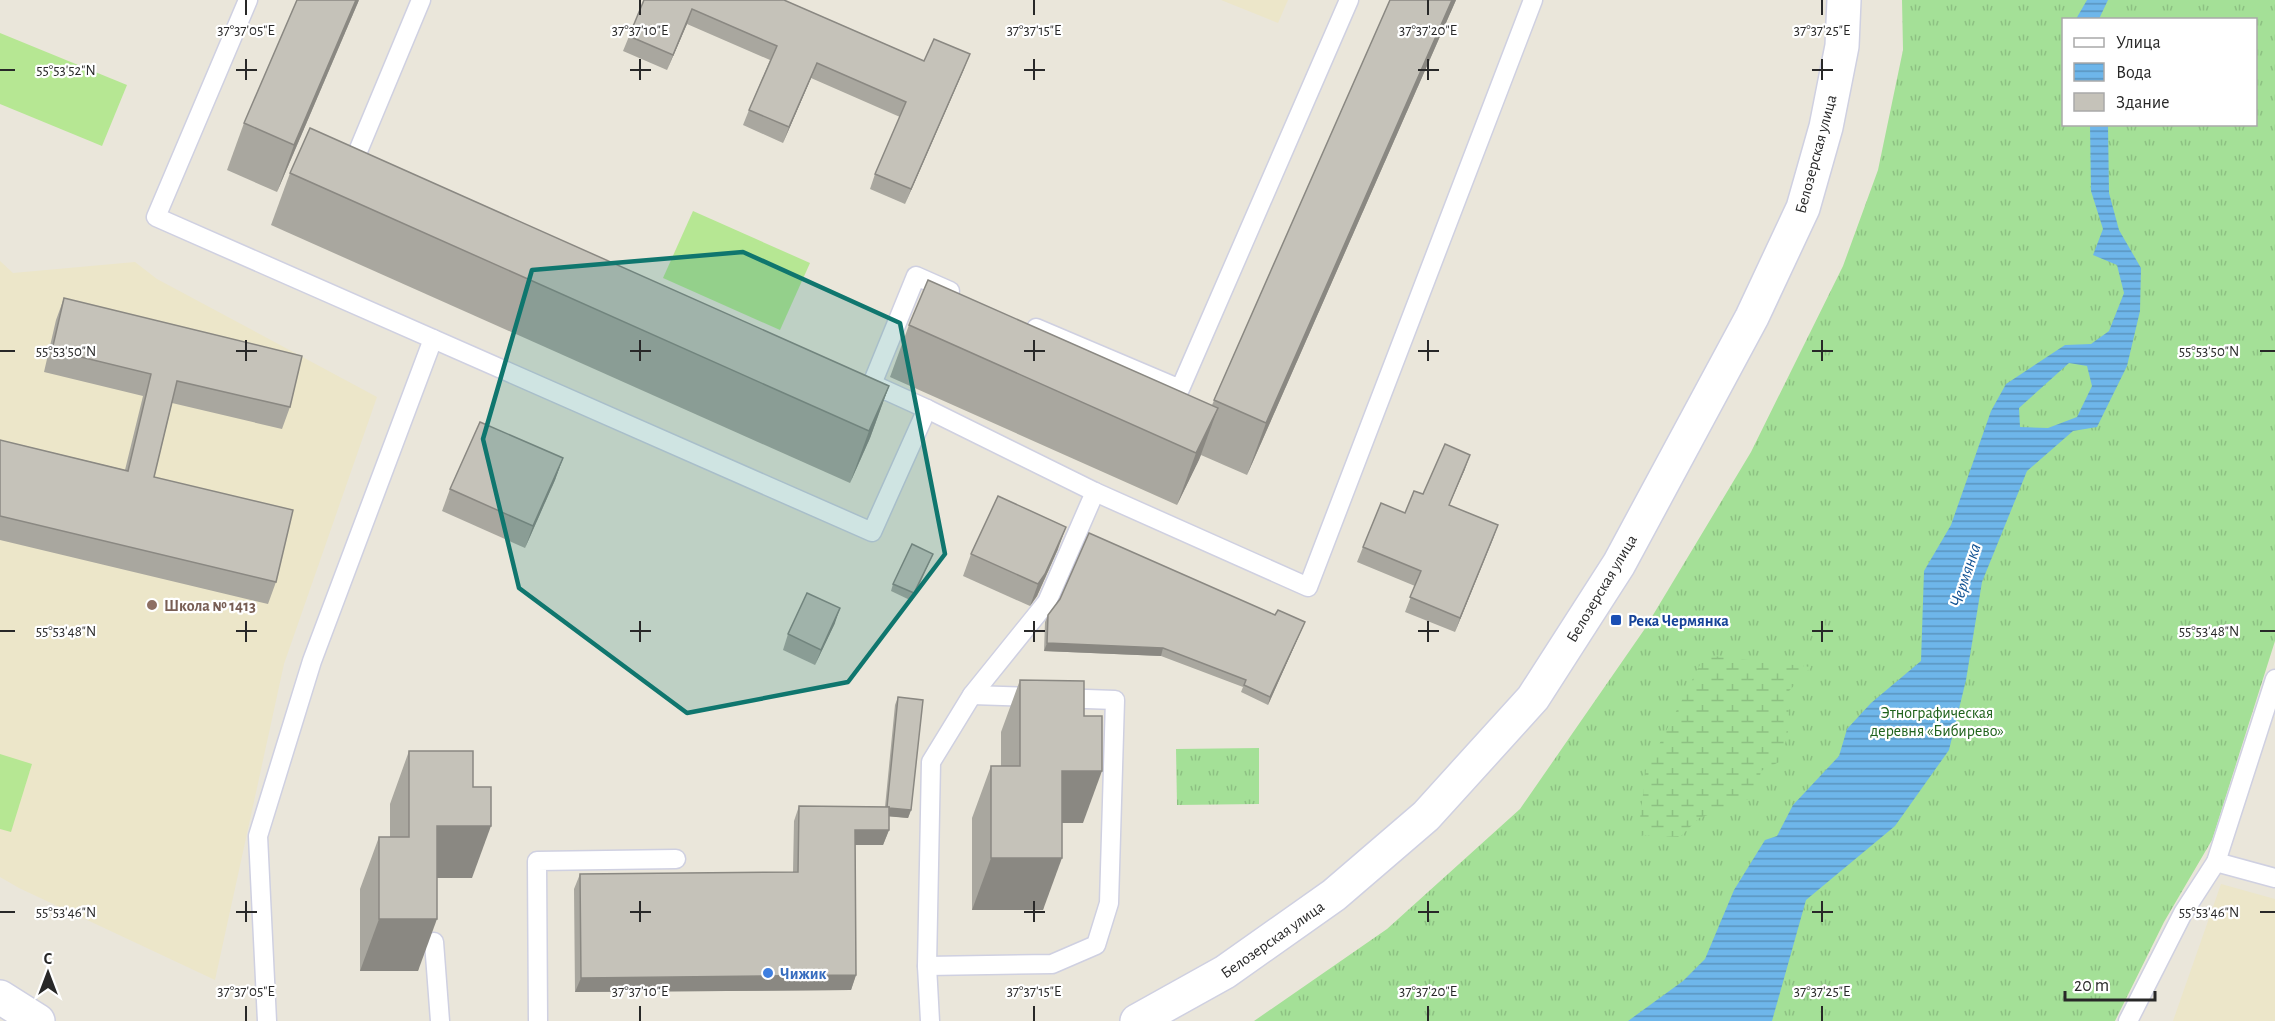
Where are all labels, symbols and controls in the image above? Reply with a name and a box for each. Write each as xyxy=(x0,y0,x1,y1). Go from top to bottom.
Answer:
legend xyxy=(2062,18,2257,126)
text: 37°37'05"E xyxy=(217,23,275,38)
text: 37°37'10"E xyxy=(612,23,668,38)
text: 37°37'15"E xyxy=(1007,23,1061,38)
text: 37°37'20"E xyxy=(1399,23,1457,38)
text: 37°37'25"E xyxy=(1794,23,1850,38)
text: Улица xyxy=(2116,34,2161,52)
text: 55°53'52"N xyxy=(36,63,96,78)
text: Вода xyxy=(2116,64,2152,82)
street label: Белозерская улица xyxy=(1792,93,1840,216)
text: Здание xyxy=(2116,94,2170,112)
text: 55°53'50"N xyxy=(36,344,96,359)
text: 55°53'50"N xyxy=(2179,344,2239,359)
street label: Белозерская улица xyxy=(1564,532,1641,646)
water label: Чермянка xyxy=(1947,541,1985,609)
marker: Школа № 1413 xyxy=(145,598,159,612)
place label: Школа № 1413 xyxy=(164,598,256,614)
marker: Река Чермянка xyxy=(1609,613,1623,627)
place label: Река Чермянка xyxy=(1628,613,1729,629)
text: 55°53'48"N xyxy=(36,624,96,639)
text: 55°53'48"N xyxy=(2179,624,2239,639)
park label: Этнографическая деревня «Бибирево» xyxy=(1870,705,2004,739)
street label: Белозерская улица xyxy=(1218,898,1328,982)
text: 55°53'46"N xyxy=(36,905,96,920)
text: 55°53'46"N xyxy=(2179,905,2239,920)
north arrow xyxy=(18,943,78,1003)
text: С xyxy=(44,951,53,967)
scale bar xyxy=(2065,964,2155,1002)
marker: Чижик xyxy=(761,966,775,980)
place label: Чижик xyxy=(780,966,826,982)
text: 20 m xyxy=(2074,977,2109,995)
text: 37°37'05"E xyxy=(217,984,275,999)
text: 37°37'10"E xyxy=(612,984,668,999)
text: 37°37'15"E xyxy=(1007,984,1061,999)
text: 37°37'20"E xyxy=(1399,984,1457,999)
text: 37°37'25"E xyxy=(1794,984,1850,999)

